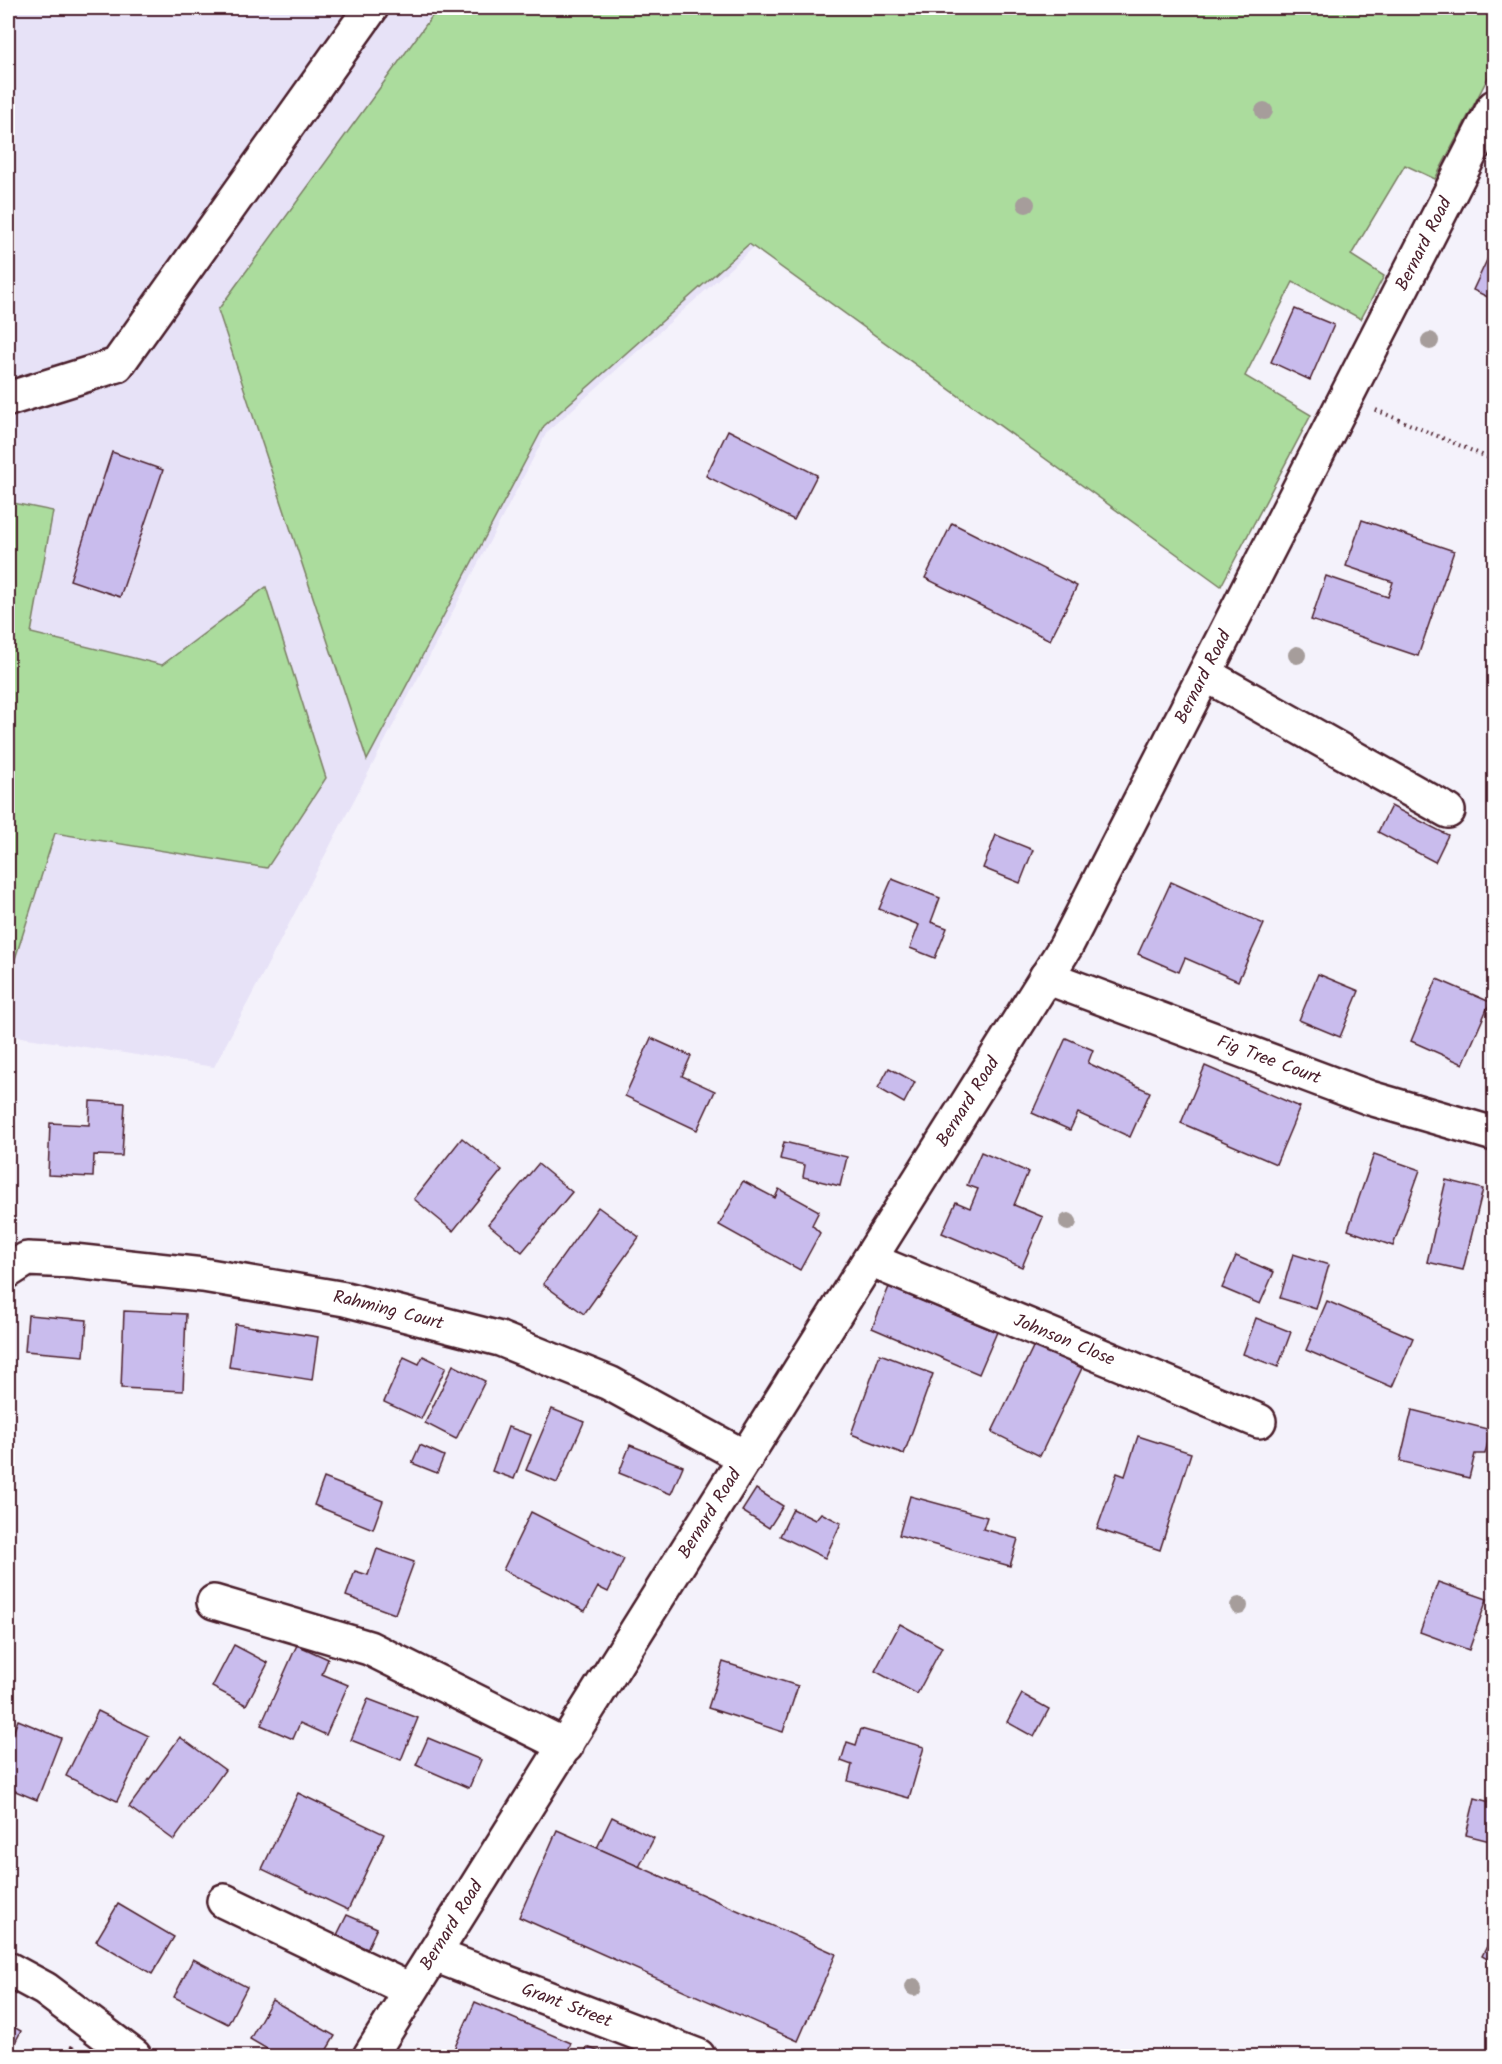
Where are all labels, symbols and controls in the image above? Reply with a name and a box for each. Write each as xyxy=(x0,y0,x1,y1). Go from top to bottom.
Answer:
street label: Bernard Road xyxy=(1388,191,1461,296)
street label: Bernard Road xyxy=(1167,624,1240,729)
street label: Fig Tree Court xyxy=(1213,1028,1326,1093)
street label: Bernard Road xyxy=(929,1050,1008,1153)
street label: Rahming Court xyxy=(331,1283,448,1339)
street label: Johnson Close xyxy=(1009,1306,1119,1374)
street label: Bernard Road xyxy=(671,1462,750,1565)
street label: Bernard Road xyxy=(412,1874,492,1976)
street label: Grant Street xyxy=(517,1975,617,2036)

